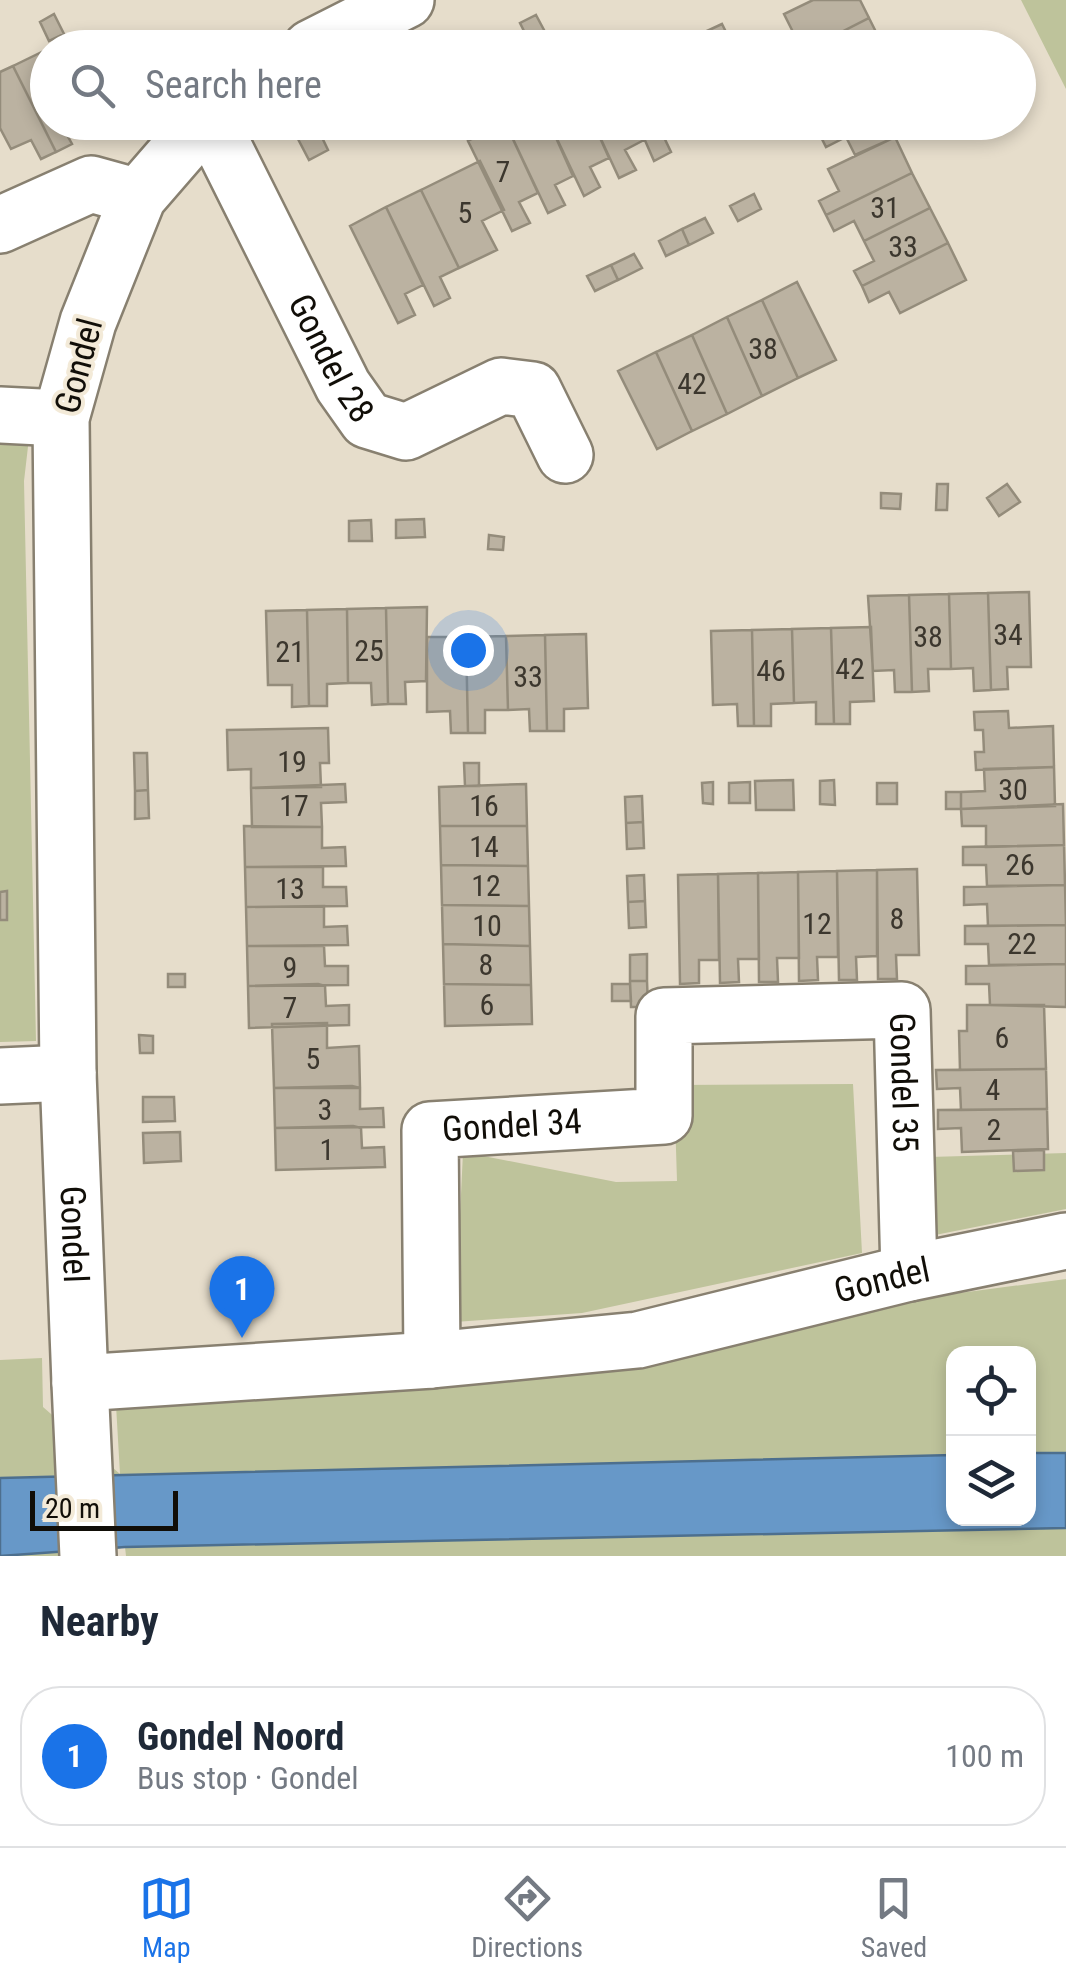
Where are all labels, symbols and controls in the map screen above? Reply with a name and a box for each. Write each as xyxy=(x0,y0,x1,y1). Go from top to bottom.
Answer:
search box xyxy=(30,30,1036,140)
icon: search xyxy=(65,58,120,113)
text: Search here xyxy=(145,63,322,107)
house number: 7 xyxy=(496,154,510,189)
house number: 31 xyxy=(870,190,900,225)
house number: 5 xyxy=(458,195,472,230)
house number: 33 xyxy=(888,229,918,264)
street label: Gondel 28 xyxy=(280,287,383,430)
street label: Gondel xyxy=(47,314,111,418)
house number: 38 xyxy=(748,331,778,366)
house number: 42 xyxy=(677,366,707,401)
house number: 34 xyxy=(993,617,1023,652)
house number: 38 xyxy=(913,619,943,654)
your location xyxy=(443,625,494,676)
house number: 25 xyxy=(354,633,384,668)
house number: 21 xyxy=(275,634,305,669)
house number: 42 xyxy=(835,651,865,686)
house number: 46 xyxy=(756,653,786,688)
house number: 33 xyxy=(513,659,543,694)
house number: 19 xyxy=(277,744,307,779)
house number: 30 xyxy=(998,772,1028,807)
house number: 17 xyxy=(279,788,309,823)
house number: 16 xyxy=(469,788,499,823)
house number: 14 xyxy=(469,829,499,864)
house number: 26 xyxy=(1005,847,1035,882)
house number: 12 xyxy=(471,868,501,903)
house number: 13 xyxy=(275,871,305,906)
house number: 8 xyxy=(890,901,904,936)
house number: 12 xyxy=(802,906,832,941)
house number: 10 xyxy=(472,908,502,943)
house number: 22 xyxy=(1007,926,1037,961)
house number: 8 xyxy=(479,947,493,982)
house number: 9 xyxy=(283,950,297,985)
house number: 6 xyxy=(480,987,494,1022)
house number: 7 xyxy=(283,990,297,1025)
street label: Gondel 35 xyxy=(882,1012,926,1153)
house number: 6 xyxy=(995,1020,1009,1055)
house number: 5 xyxy=(306,1041,320,1076)
house number: 4 xyxy=(986,1072,1000,1107)
house number: 3 xyxy=(318,1092,332,1127)
street label: Gondel 34 xyxy=(441,1100,583,1150)
house number: 2 xyxy=(987,1112,1001,1147)
house number: 1 xyxy=(320,1132,334,1167)
street label: Gondel xyxy=(52,1185,97,1284)
street label: Gondel xyxy=(830,1249,933,1311)
pin: 1 xyxy=(210,1256,274,1338)
map controls xyxy=(946,1346,1036,1526)
button: locate xyxy=(946,1346,1036,1436)
button: layers xyxy=(946,1436,1036,1526)
scale bar xyxy=(30,1486,178,1530)
text: 20 m xyxy=(45,1492,100,1525)
text: Nearby xyxy=(40,1597,159,1646)
text: Gondel Noord xyxy=(137,1715,344,1759)
text: 1 xyxy=(66,1737,83,1775)
text: 100 m xyxy=(945,1737,1024,1775)
text: Bus stop · Gondel xyxy=(137,1759,359,1797)
tab: Map xyxy=(139,1871,194,1964)
tab: Directions xyxy=(471,1871,583,1964)
tab: Saved xyxy=(861,1871,927,1964)

